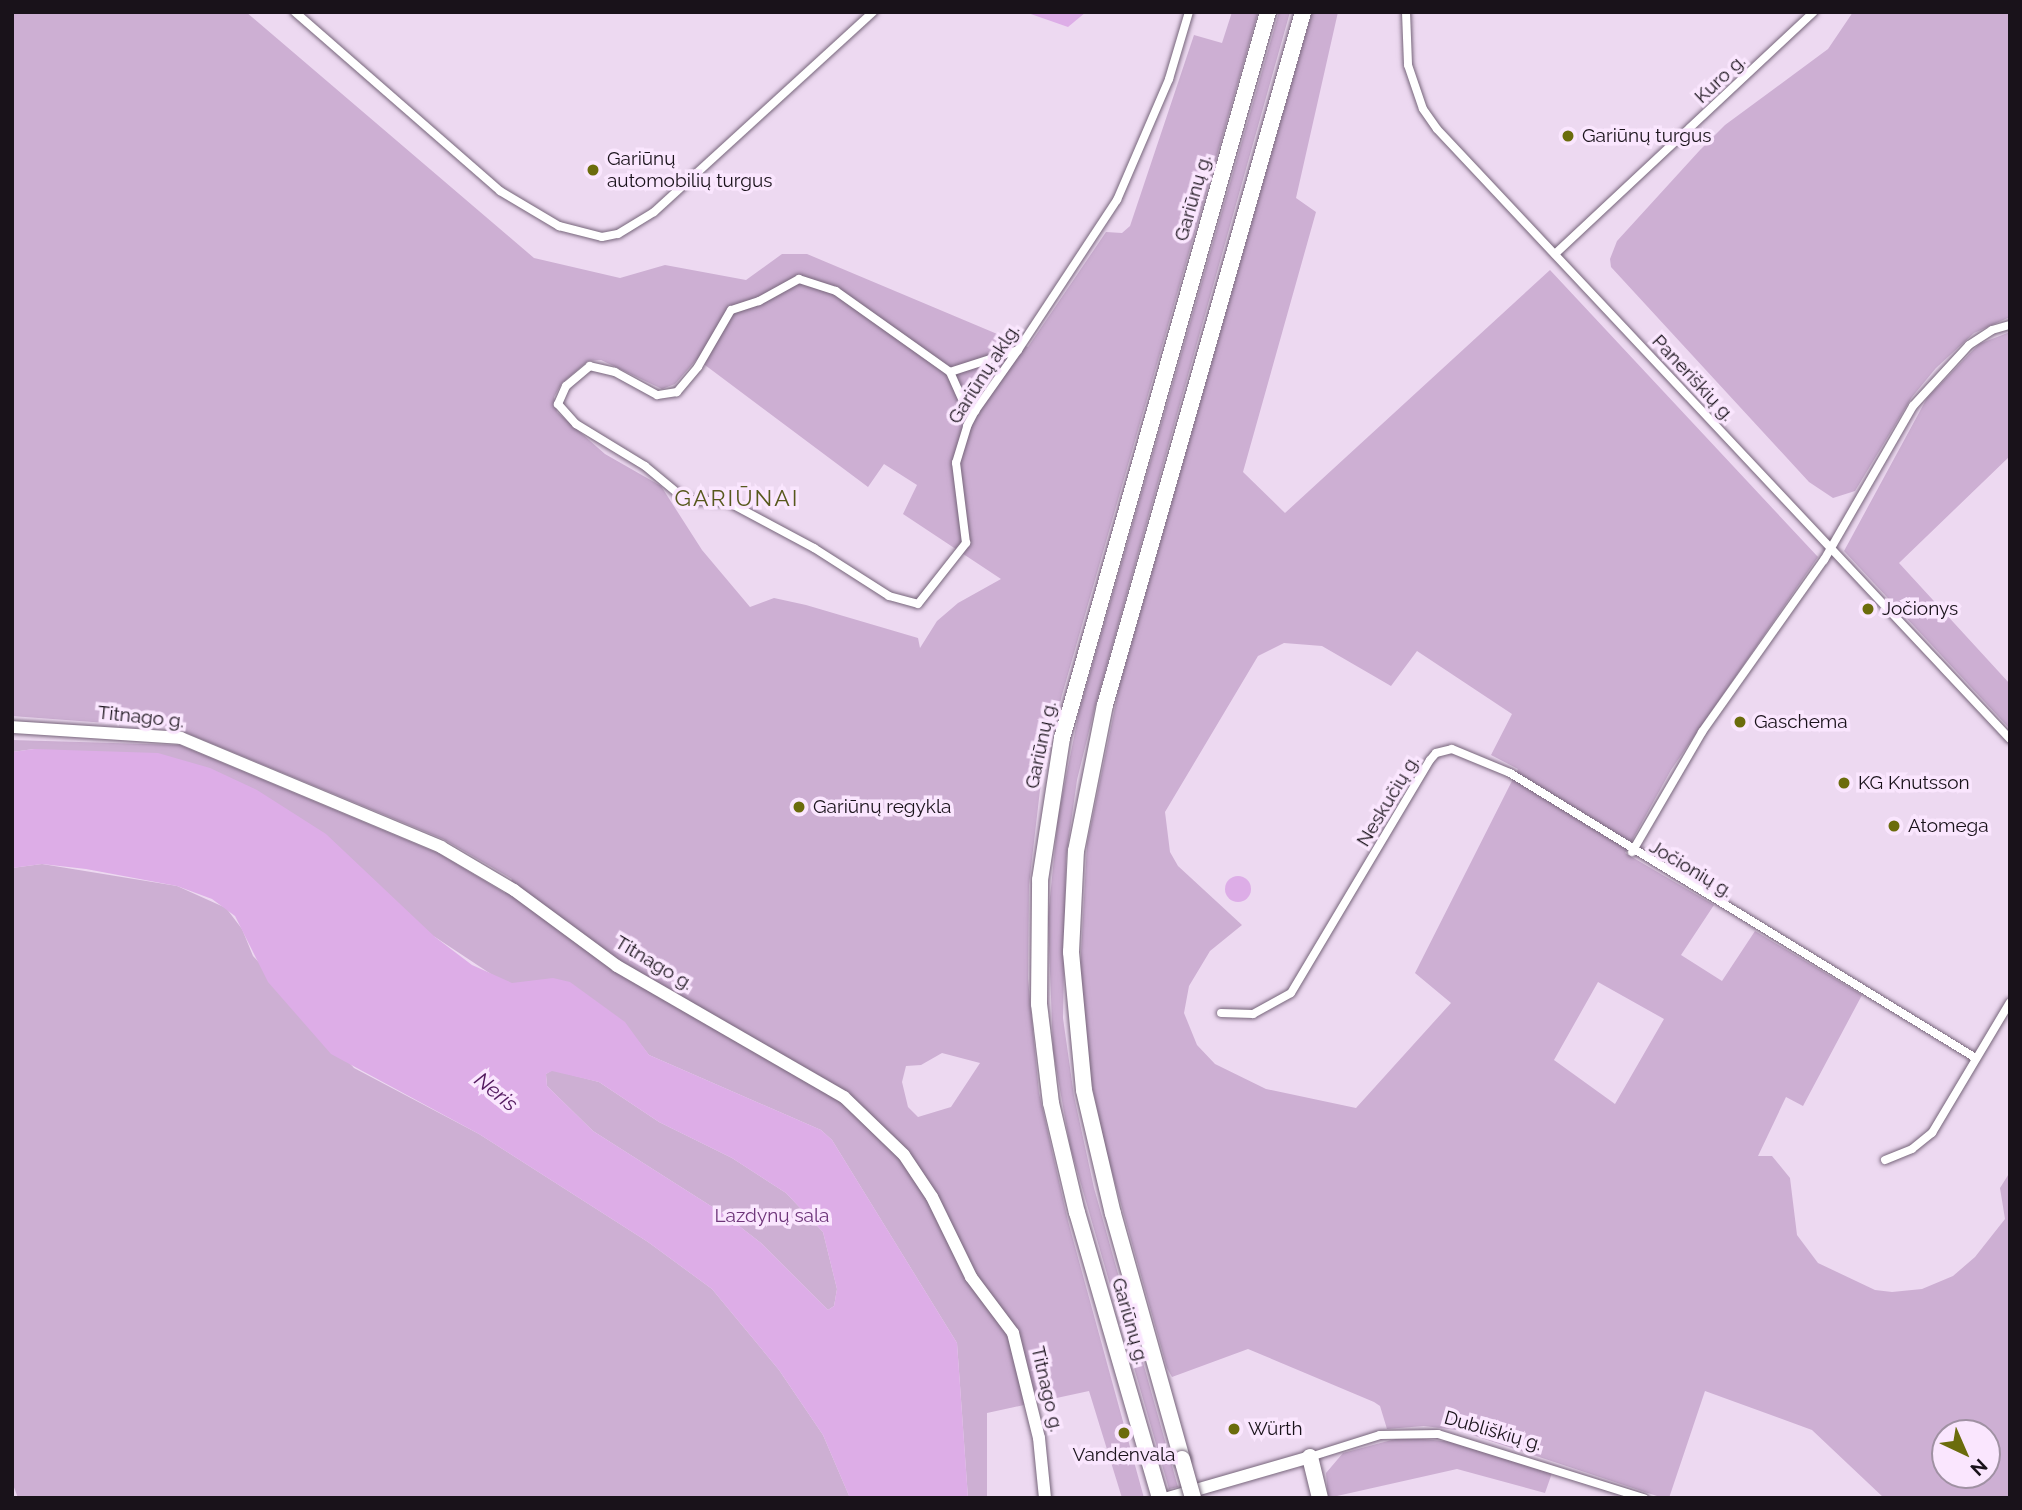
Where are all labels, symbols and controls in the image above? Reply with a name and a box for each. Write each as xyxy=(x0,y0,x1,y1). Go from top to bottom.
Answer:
street label: Kuro g. xyxy=(1690,50,1750,108)
place label: Gariūnų turgus xyxy=(1582,125,1712,147)
marker: Gariūnų turgus xyxy=(1560,128,1576,144)
place label: Gariūnų automobilių turgus xyxy=(607,148,772,192)
street label: Gariūnų g. xyxy=(1170,152,1216,244)
marker: Gariūnų automobilių turgus xyxy=(585,162,601,178)
street label: Gariūnų aklg. xyxy=(943,320,1025,428)
street label: Paneriškių g. xyxy=(1647,330,1739,426)
district label: GARIŪNAI xyxy=(675,484,799,512)
place label: Jočionys xyxy=(1882,598,1958,620)
marker: Jočionys xyxy=(1860,601,1876,617)
street label: Gariūnų g. xyxy=(1021,699,1061,791)
street label: Titnago g. xyxy=(97,701,185,733)
place label: Gaschema xyxy=(1754,711,1848,733)
marker: Gaschema xyxy=(1732,714,1748,730)
street label: Neskučių g. xyxy=(1352,751,1424,851)
place label: KG Knutsson xyxy=(1858,772,1970,794)
marker: KG Knutsson xyxy=(1836,775,1852,791)
place label: Gariūnų regykla xyxy=(813,796,951,818)
marker: Gariūnų regykla xyxy=(791,799,807,815)
place label: Atomega xyxy=(1908,815,1989,837)
marker: Atomega xyxy=(1886,818,1902,834)
street label: Jočionių g. xyxy=(1645,835,1737,903)
street label: Titnago g. xyxy=(611,931,697,995)
water label: Neris xyxy=(469,1067,523,1117)
park label: Lazdynų sala xyxy=(715,1205,829,1227)
street label: Gariūnų g. xyxy=(1107,1275,1153,1367)
street label: Titnago g. xyxy=(1026,1344,1068,1434)
street label: Dubliškių g. xyxy=(1441,1406,1545,1456)
place label: Würth xyxy=(1248,1418,1303,1440)
north arrow xyxy=(1931,1419,2001,1489)
marker: Würth xyxy=(1226,1421,1242,1437)
marker: Vandenvala xyxy=(1116,1425,1132,1441)
place label: Vandenvala xyxy=(1073,1444,1175,1466)
text: N xyxy=(1966,1455,1992,1481)

